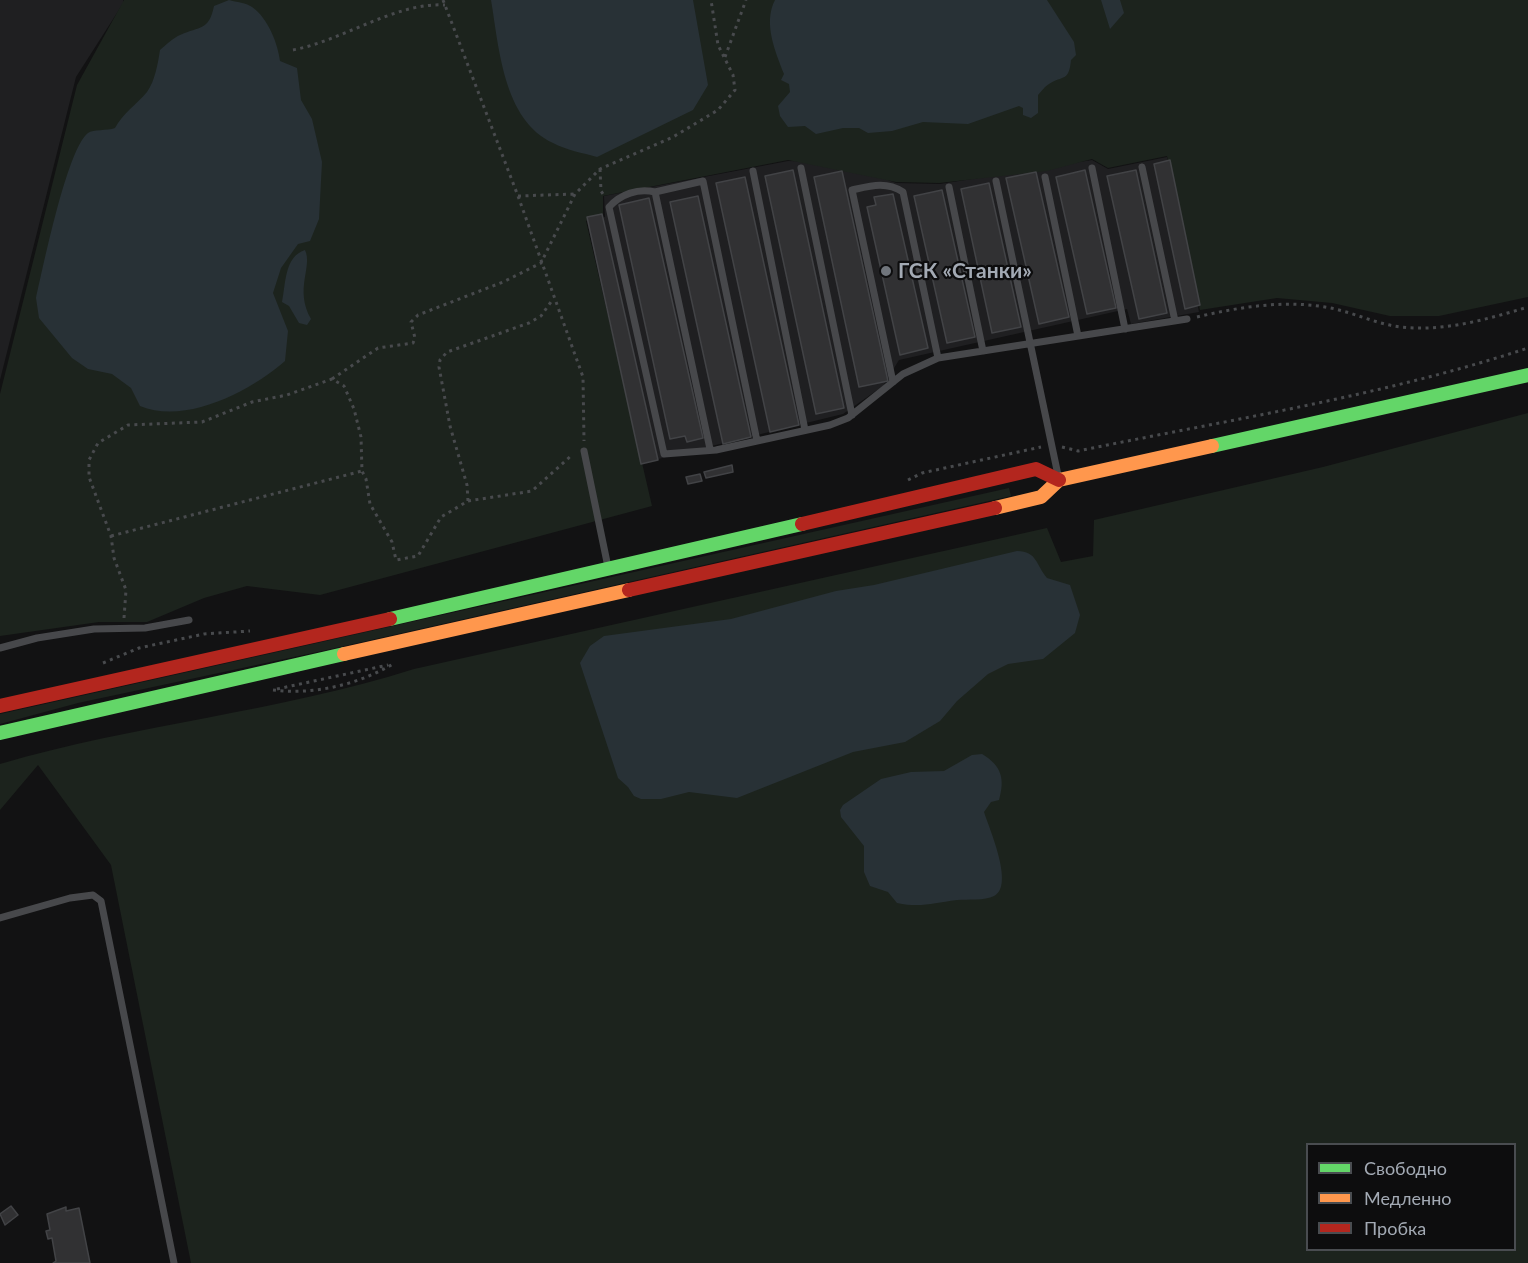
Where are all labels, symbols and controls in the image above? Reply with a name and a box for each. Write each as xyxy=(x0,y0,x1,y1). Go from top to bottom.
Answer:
place label: ГСК «Станки» xyxy=(898,258,1032,284)
marker: ГСК «Станки» xyxy=(879,264,893,278)
legend xyxy=(1306,1143,1516,1251)
text: Свободно xyxy=(1364,1157,1447,1179)
text: Медленно xyxy=(1364,1187,1452,1209)
text: Пробка xyxy=(1364,1217,1426,1239)

